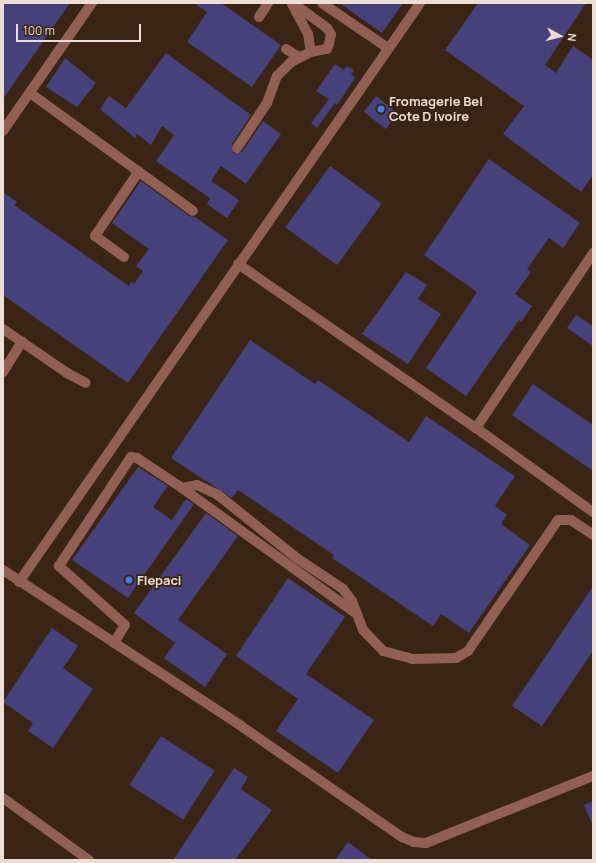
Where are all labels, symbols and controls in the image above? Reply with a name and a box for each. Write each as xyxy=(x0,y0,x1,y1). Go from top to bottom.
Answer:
scale bar xyxy=(18,16,143,42)
north arrow xyxy=(540,16,580,56)
text: 100 m xyxy=(23,22,55,39)
text: N xyxy=(564,33,580,42)
place label: Fromagerie Bel Cote D Ivoire xyxy=(389,94,483,125)
marker: Fromagerie Bel Cote D Ivoire xyxy=(376,104,386,114)
place label: Flepaci xyxy=(137,572,182,588)
marker: Flepaci xyxy=(124,575,134,585)

